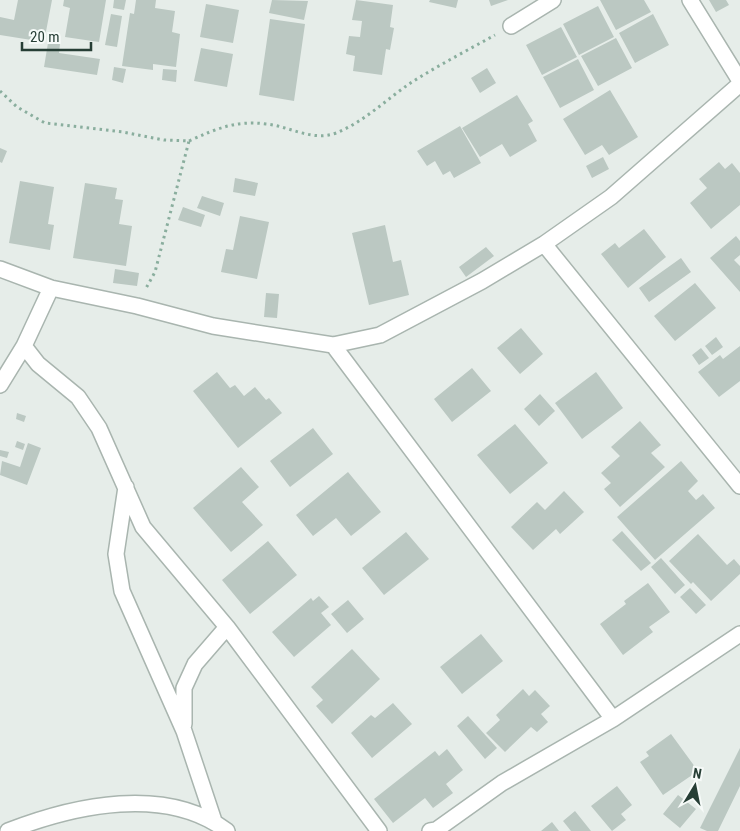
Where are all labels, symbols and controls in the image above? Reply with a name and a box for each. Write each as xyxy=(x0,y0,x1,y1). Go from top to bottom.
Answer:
scale bar xyxy=(22,20,91,52)
text: 20 m xyxy=(30,28,60,46)
north arrow xyxy=(670,761,720,811)
text: N xyxy=(692,765,703,782)

